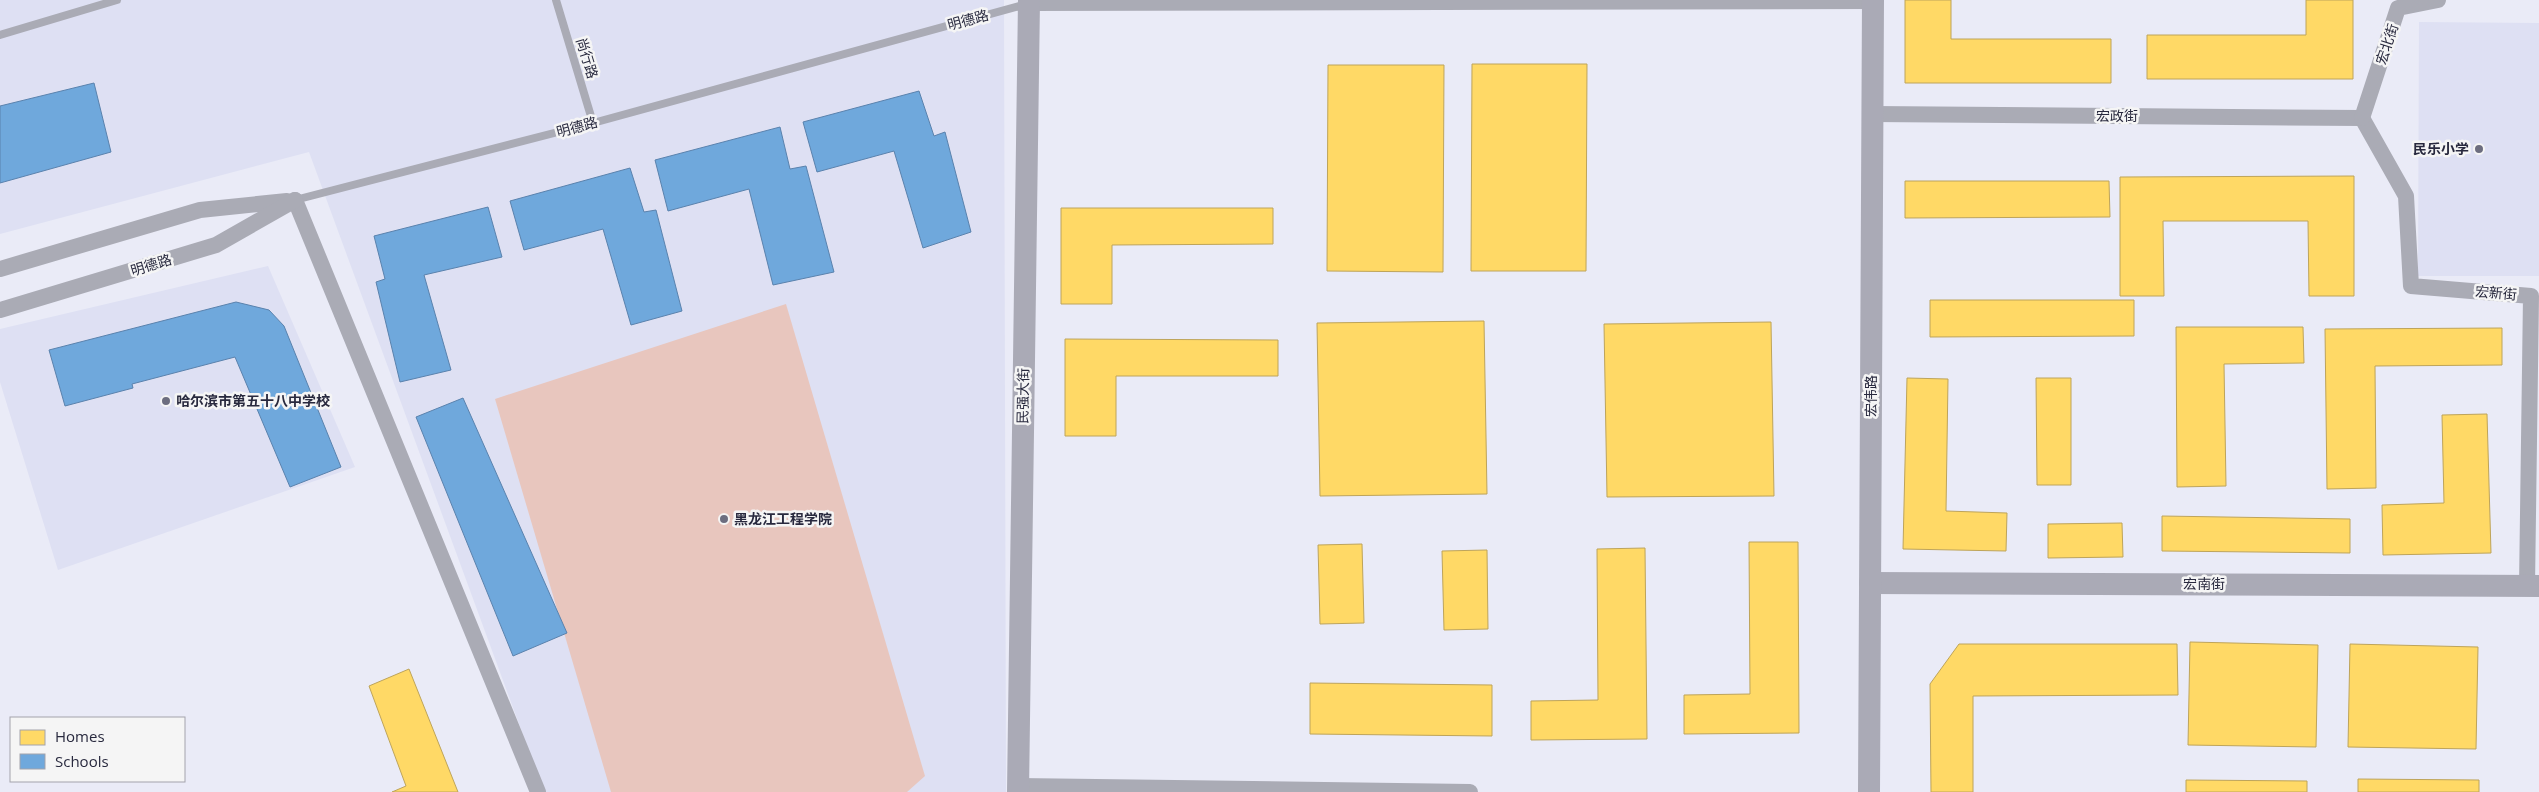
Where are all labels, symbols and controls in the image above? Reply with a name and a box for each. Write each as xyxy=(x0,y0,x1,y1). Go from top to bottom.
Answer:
street label: 明德路 xyxy=(945,5,991,34)
street label: 宏北街 xyxy=(2371,21,2402,67)
street label: 尚行路 xyxy=(572,35,603,81)
street label: 宏政街 xyxy=(2096,106,2138,125)
street label: 明德路 xyxy=(554,112,600,141)
place label: 民乐小学 xyxy=(2413,139,2469,158)
marker: 民乐小学 xyxy=(2473,143,2485,155)
street label: 明德路 xyxy=(128,249,174,280)
street label: 宏新街 xyxy=(2474,281,2518,304)
street label: 民强大街 xyxy=(1013,368,1032,424)
street label: 宏伟路 xyxy=(1861,375,1880,417)
place label: 哈尔滨市第五十八中学校 xyxy=(176,391,330,410)
marker: 哈尔滨市第五十八中学校 xyxy=(160,395,172,407)
place label: 黑龙江工程学院 xyxy=(734,509,832,528)
marker: 黑龙江工程学院 xyxy=(718,513,730,525)
street label: 宏南街 xyxy=(2183,574,2225,593)
legend xyxy=(10,717,185,782)
text: Homes xyxy=(55,726,105,746)
text: Schools xyxy=(55,751,109,771)

